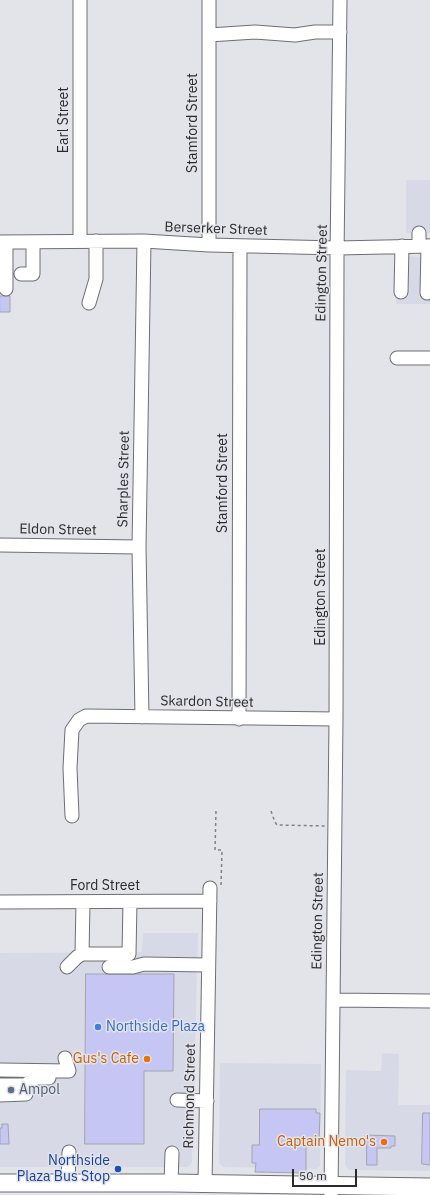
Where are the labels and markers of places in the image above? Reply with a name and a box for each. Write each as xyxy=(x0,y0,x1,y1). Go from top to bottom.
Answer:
place label: Northside Plaza xyxy=(106,1019,205,1035)
marker: Northside Plaza xyxy=(93,1022,103,1032)
place label: Gus's Cafe xyxy=(73,1051,139,1067)
marker: Gus's Cafe xyxy=(142,1054,152,1064)
place label: Ampol xyxy=(19,1082,60,1098)
marker: Ampol xyxy=(6,1085,16,1095)
place label: Captain Nemo's xyxy=(277,1134,376,1150)
marker: Captain Nemo's xyxy=(379,1137,389,1147)
place label: Northside Plaza Bus Stop xyxy=(17,1153,110,1186)
marker: Northside Plaza Bus Stop xyxy=(113,1164,123,1174)

